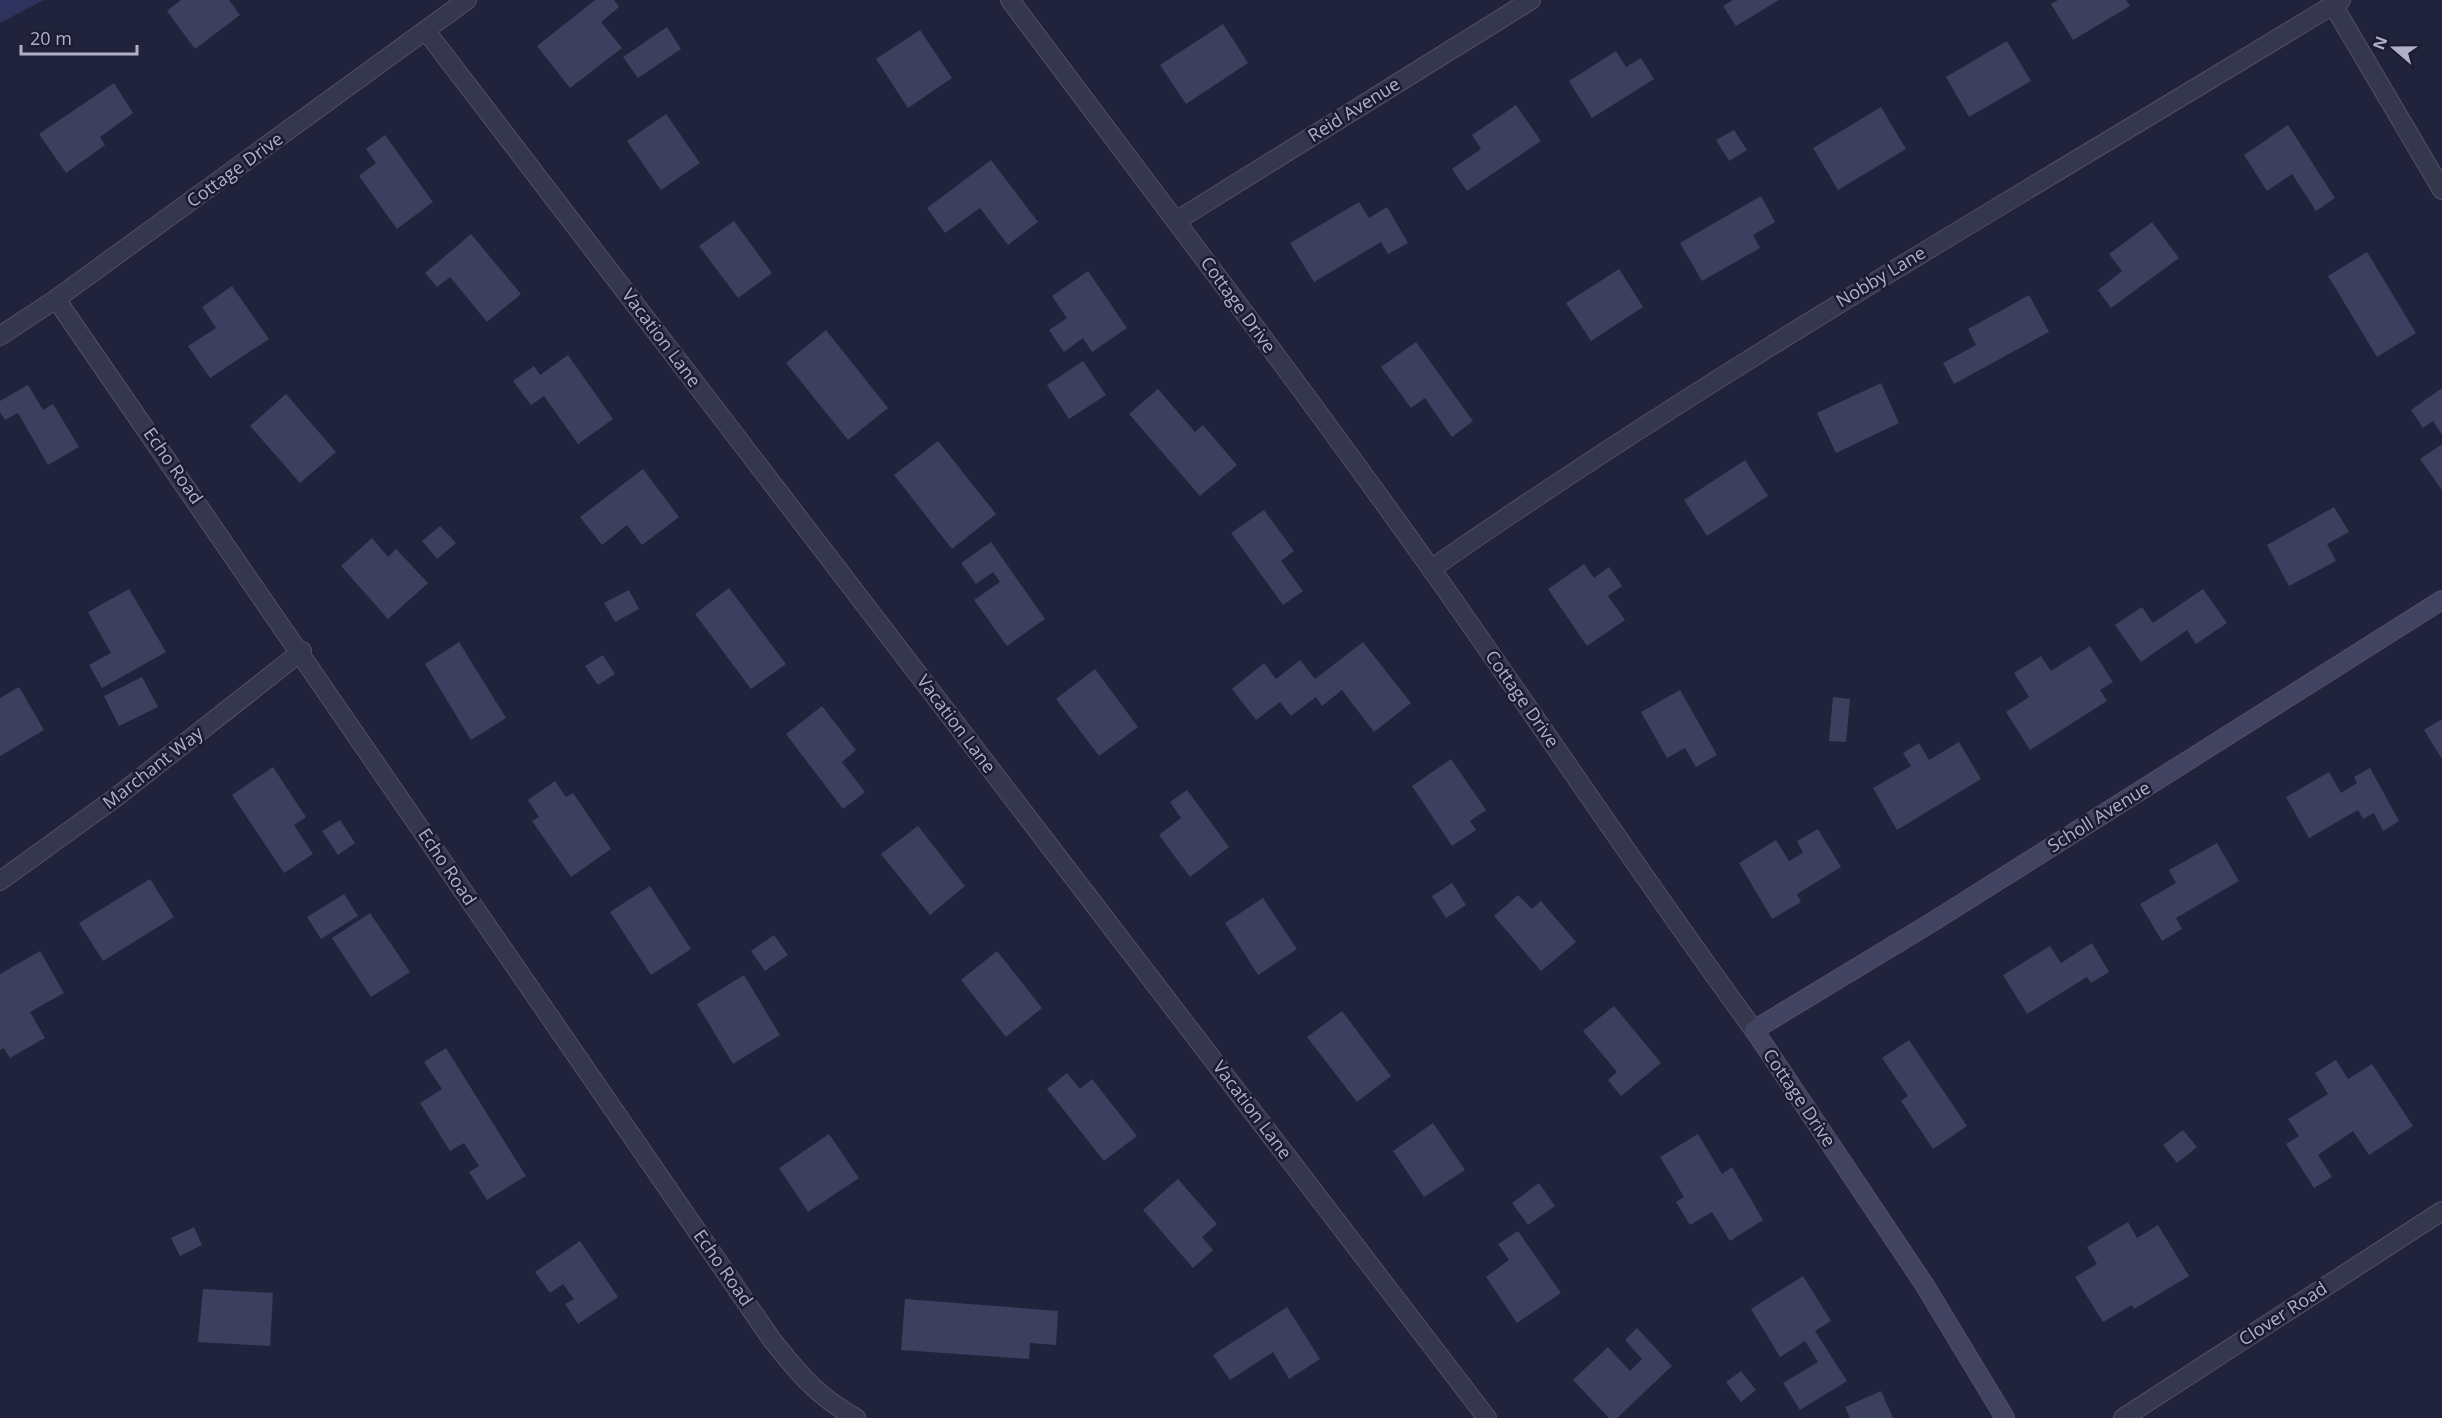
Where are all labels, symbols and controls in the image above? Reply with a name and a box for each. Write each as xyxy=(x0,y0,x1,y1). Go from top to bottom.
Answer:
scale bar xyxy=(21,18,136,56)
north arrow xyxy=(2364,18,2424,78)
text: 20 m xyxy=(30,26,72,50)
text: N xyxy=(2367,33,2392,53)
street label: Reid Avenue xyxy=(1303,71,1404,147)
street label: Cottage Drive xyxy=(181,126,287,212)
street label: Nobby Lane xyxy=(1831,240,1930,312)
street label: Cottage Drive xyxy=(1196,251,1282,357)
street label: Vacation Lane xyxy=(617,283,707,392)
street label: Echo Road xyxy=(139,422,209,508)
street label: Cottage Drive xyxy=(1480,645,1565,752)
street label: Vacation Lane xyxy=(912,669,1002,778)
street label: Marchant Way xyxy=(97,720,208,814)
street label: Scholl Avenue xyxy=(2043,775,2154,857)
street label: Echo Road xyxy=(413,823,482,910)
street label: Cottage Drive xyxy=(1758,1044,1842,1151)
street label: Vacation Lane xyxy=(1208,1055,1298,1164)
street label: Echo Road xyxy=(689,1224,759,1310)
street label: Clover Road xyxy=(2234,1276,2331,1351)

